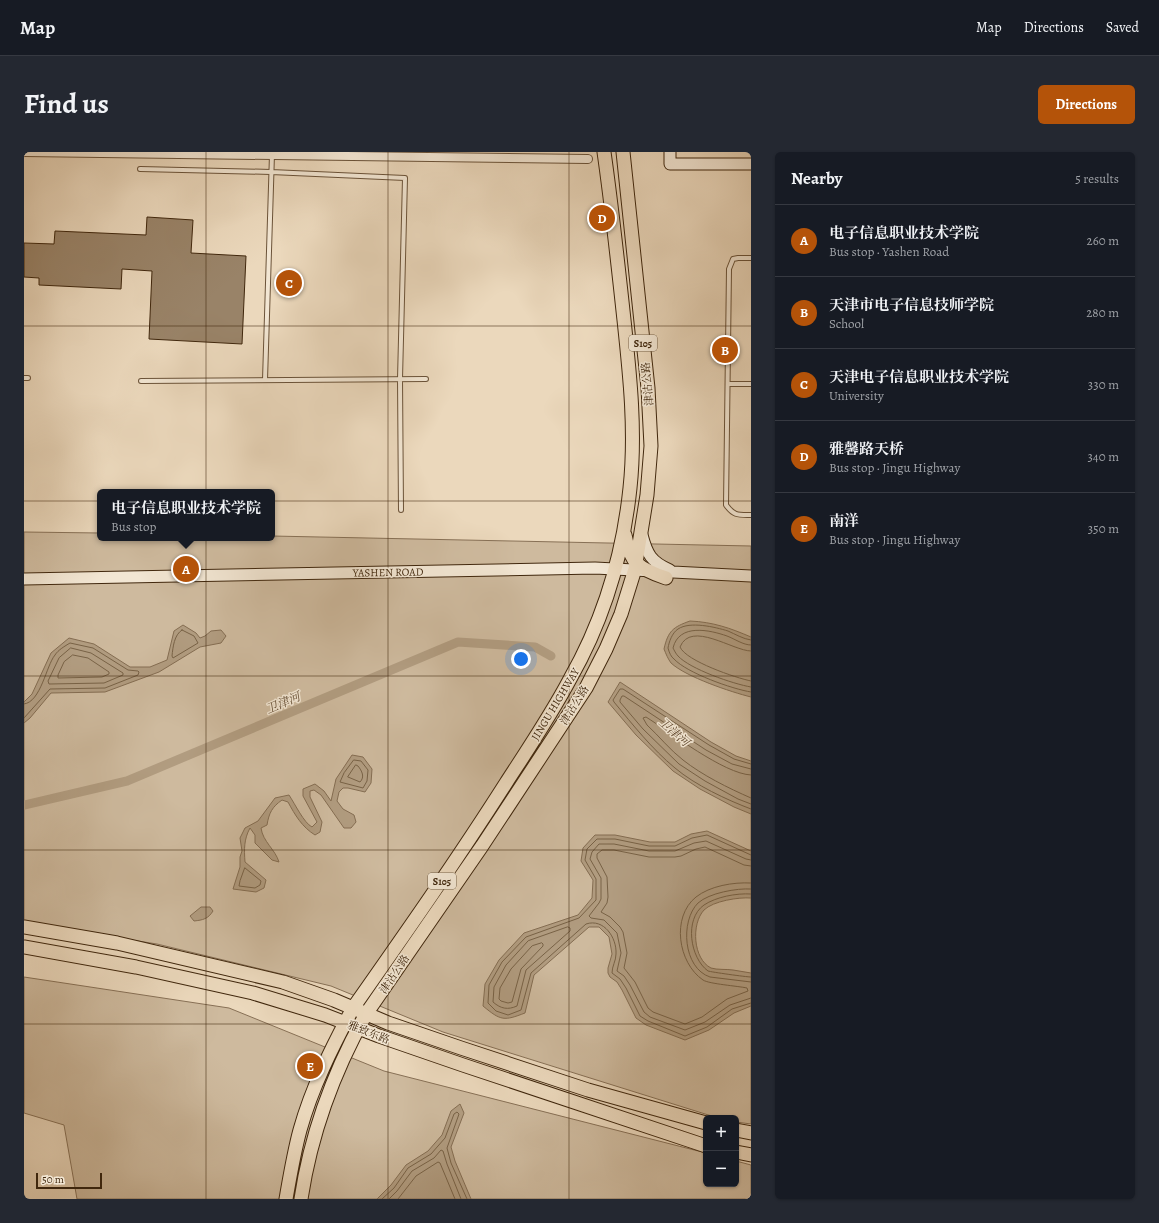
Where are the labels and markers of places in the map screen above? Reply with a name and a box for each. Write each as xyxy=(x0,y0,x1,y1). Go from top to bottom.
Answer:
pin: D xyxy=(589,203,615,233)
pin: C xyxy=(276,268,302,298)
pin: B xyxy=(712,335,738,365)
pin: A xyxy=(173,554,199,584)
pin: E xyxy=(297,1051,323,1081)

